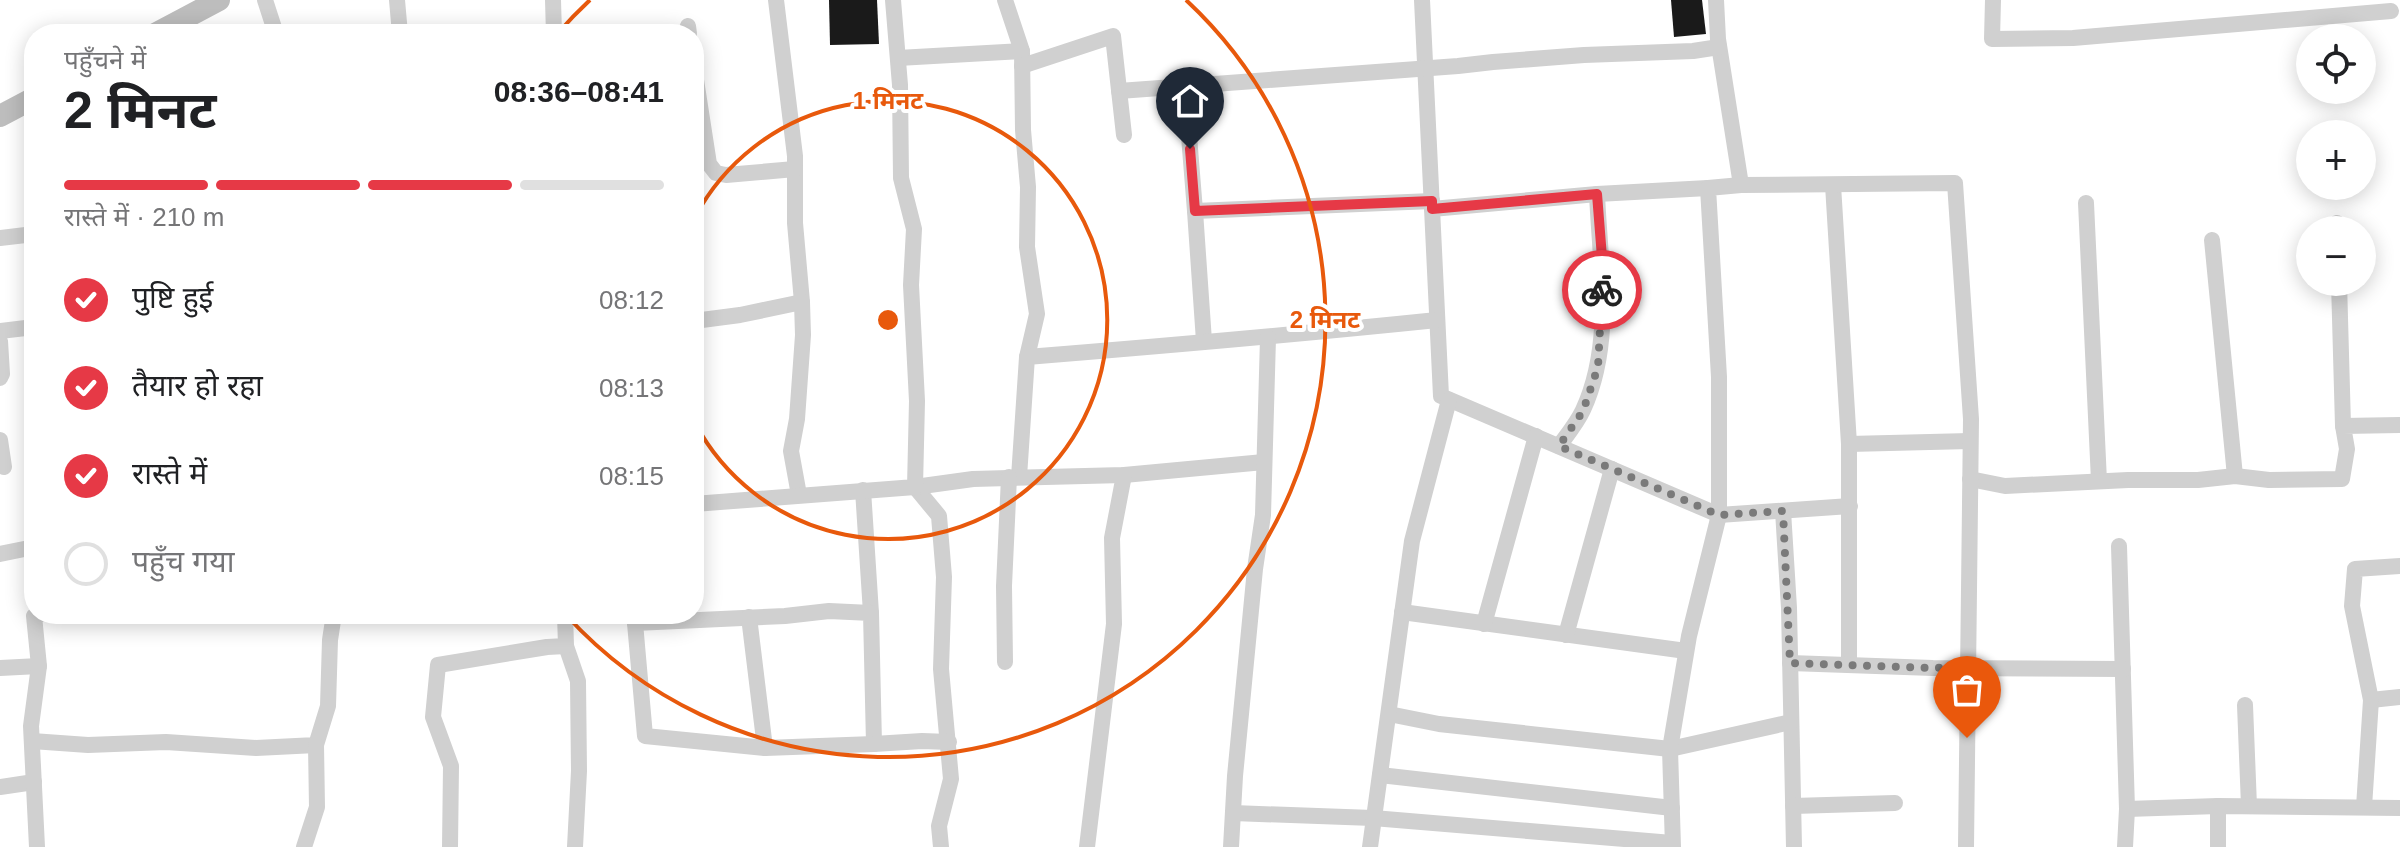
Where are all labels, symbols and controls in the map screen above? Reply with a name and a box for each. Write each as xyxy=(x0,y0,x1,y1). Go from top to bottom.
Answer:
map controls xyxy=(2296,24,2376,296)
button: locate xyxy=(2296,24,2376,104)
text: पहुँचने में xyxy=(64,45,146,75)
pin xyxy=(1156,67,1224,149)
text: 08:36–08:41 xyxy=(494,75,664,108)
icon: home xyxy=(1168,79,1212,123)
text: 2 मिनट xyxy=(64,81,217,139)
text: 1 मिनट xyxy=(853,87,924,114)
button: + xyxy=(2296,120,2376,200)
text: रास्ते में · 210 m xyxy=(64,202,224,232)
button: − xyxy=(2296,216,2376,296)
courier xyxy=(1562,250,1642,330)
icon: bike xyxy=(1580,268,1624,312)
icon: check xyxy=(64,278,108,322)
text: पुष्टि हुई xyxy=(132,281,213,314)
text: 08:12 xyxy=(599,285,664,315)
centre of rings xyxy=(874,306,902,334)
text: 2 मिनट xyxy=(1290,306,1361,333)
icon: check xyxy=(64,366,108,410)
text: तैयार हो रहा xyxy=(132,369,263,402)
text: 08:13 xyxy=(599,373,664,403)
icon: check xyxy=(64,454,108,498)
text: रास्ते में xyxy=(132,457,207,490)
text: 08:15 xyxy=(599,461,664,491)
text: पहुँच गया xyxy=(132,545,234,578)
pin xyxy=(1933,656,2001,738)
icon: bag xyxy=(1945,668,1989,712)

